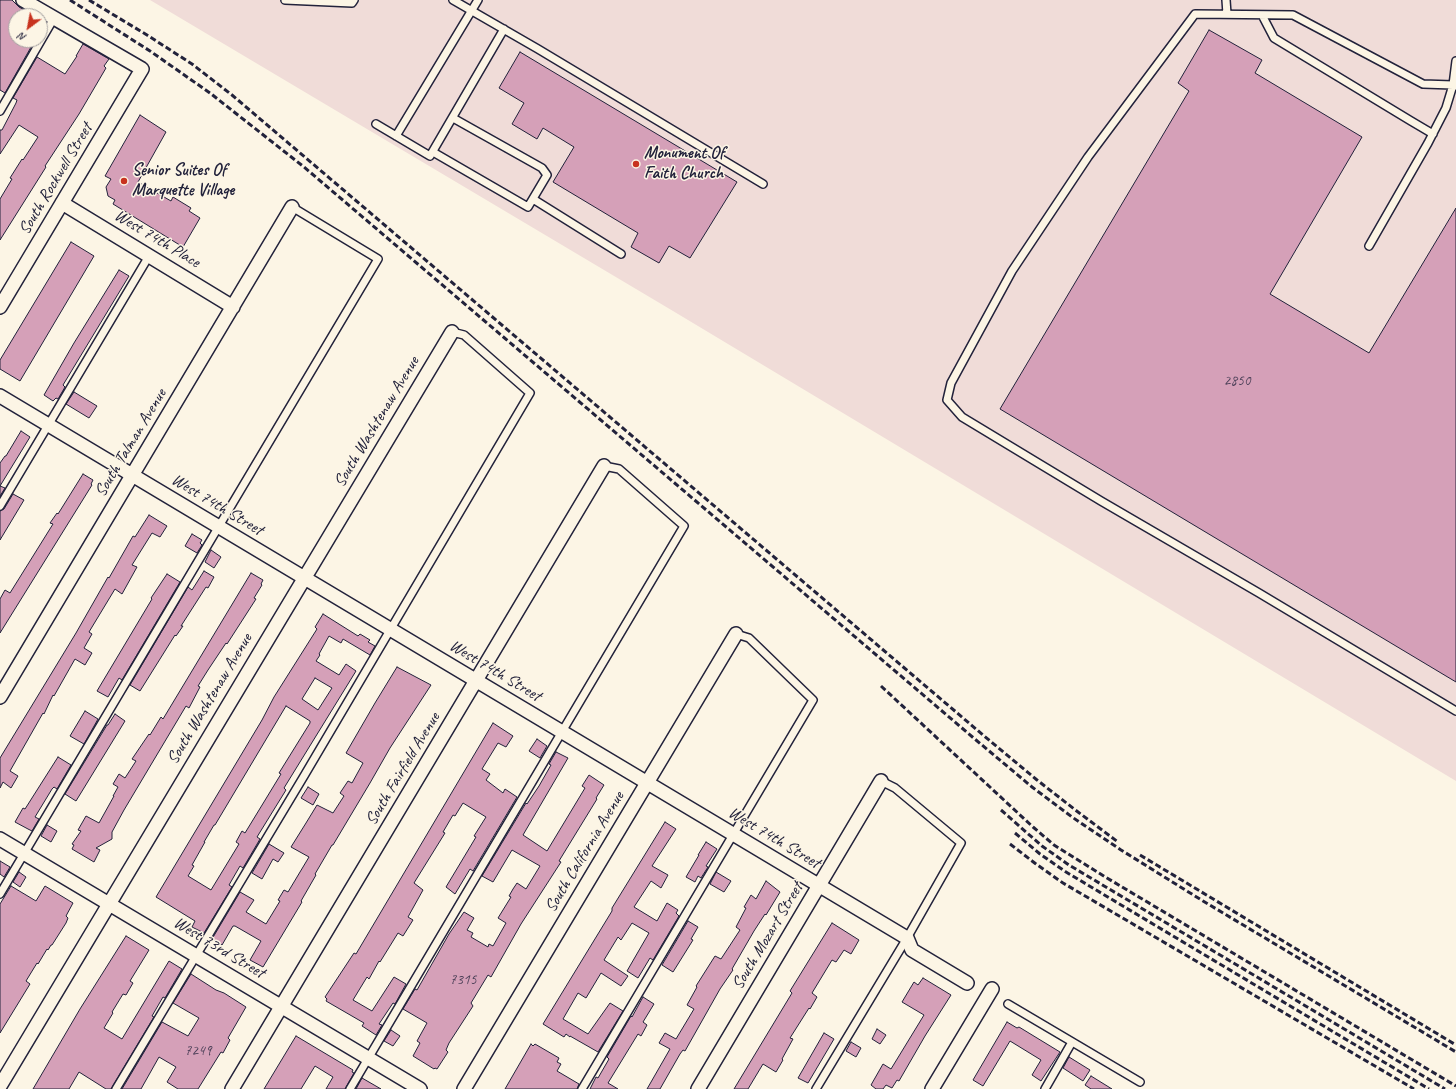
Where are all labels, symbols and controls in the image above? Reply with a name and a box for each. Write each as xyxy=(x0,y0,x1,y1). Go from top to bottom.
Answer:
north arrow xyxy=(8,8,48,48)
text: N xyxy=(16,30,29,45)
street label: South Rockwell Street xyxy=(15,120,97,238)
place label: Monument Of Faith Church xyxy=(644,144,724,184)
marker: Monument Of Faith Church xyxy=(631,159,641,169)
place label: Senior Suites Of Marquette Village xyxy=(132,161,234,201)
marker: Senior Suites Of Marquette Village xyxy=(119,176,129,186)
street label: West 74th Place xyxy=(111,206,203,272)
street label: South Washtenaw Avenue xyxy=(330,353,424,491)
house number: 2850 xyxy=(1224,372,1250,390)
street label: South Talman Avenue xyxy=(91,385,171,501)
street label: West 74th Street xyxy=(167,470,267,540)
street label: South Washtenaw Avenue xyxy=(163,630,257,768)
street label: West 74th Street xyxy=(445,636,545,706)
street label: South Fairfield Avenue xyxy=(361,709,445,829)
street label: South California Avenue xyxy=(541,788,629,916)
street label: West 74th Street xyxy=(724,803,824,873)
street label: South Mozart Street xyxy=(728,879,808,993)
street label: West 73rd Street xyxy=(170,913,268,983)
house number: 7315 xyxy=(450,971,476,989)
house number: 7249 xyxy=(185,1042,211,1060)

